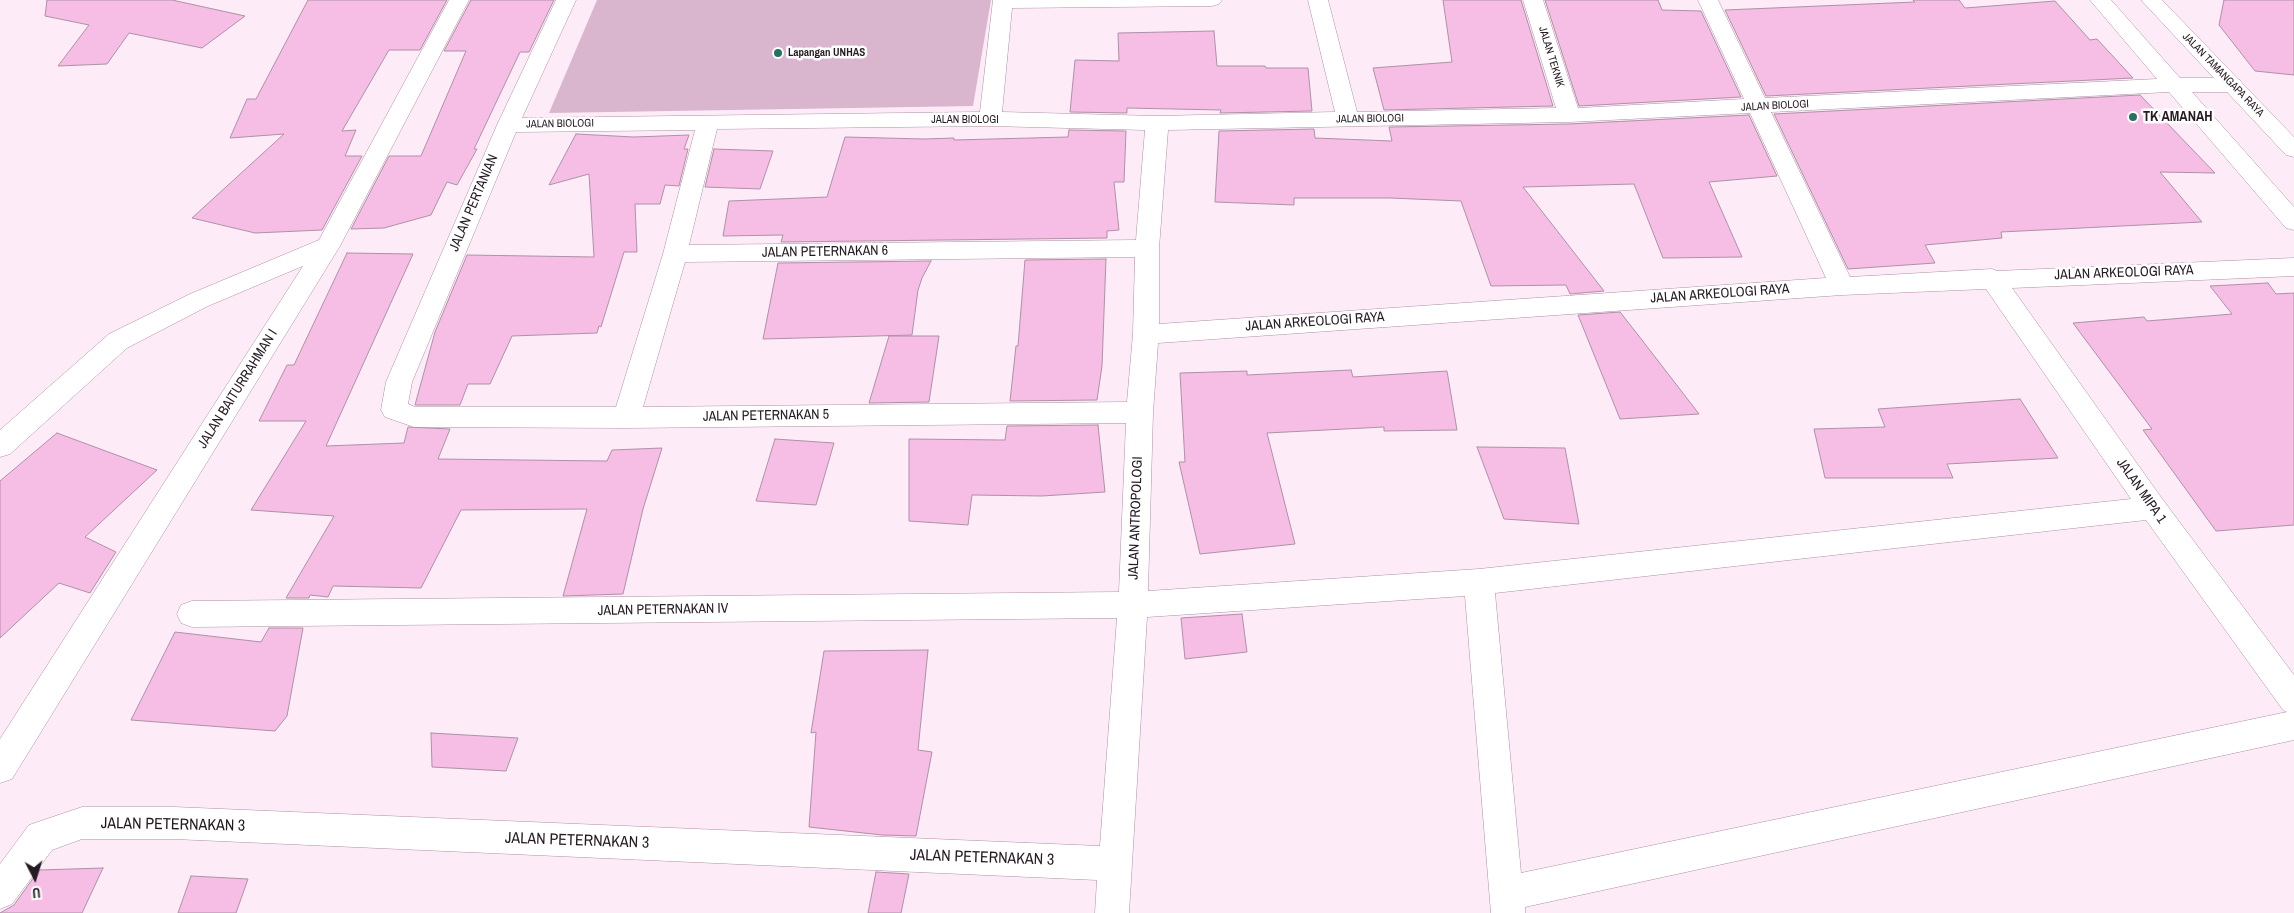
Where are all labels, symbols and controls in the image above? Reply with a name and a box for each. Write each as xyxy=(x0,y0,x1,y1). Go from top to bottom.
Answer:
street label: JALAN TEKNIK xyxy=(1535,25,1567,89)
street label: JALAN TAMANGAPA RAYA xyxy=(2179,30,2267,120)
place label: Lapangan UNHAS xyxy=(788,46,865,60)
marker: Lapangan UNHAS xyxy=(772,47,784,59)
street label: JALAN BIOLOGI xyxy=(1741,98,1809,114)
place label: TK AMANAH xyxy=(2143,109,2212,125)
marker: TK AMANAH xyxy=(2127,111,2139,123)
street label: JALAN BIOLOGI xyxy=(1336,112,1404,126)
street label: JALAN BIOLOGI xyxy=(931,113,999,127)
street label: JALAN BIOLOGI xyxy=(526,117,594,131)
street label: JALAN PERTANIAN xyxy=(446,152,502,254)
street label: JALAN PETERNAKAN 6 xyxy=(762,242,888,262)
street label: JALAN ARKEOLOGI RAYA xyxy=(2054,262,2194,284)
street label: JALAN ARKEOLOGI RAYA xyxy=(1650,281,1790,307)
street label: JALAN ARKEOLOGI RAYA xyxy=(1245,309,1385,335)
street label: JALAN BAITURRAHMAN I xyxy=(195,326,281,452)
street label: JALAN PETERNAKAN 5 xyxy=(703,406,829,426)
street label: JALAN MIPA 1 xyxy=(2112,455,2170,527)
street label: JALAN ANTROPOLOGI xyxy=(1125,456,1147,580)
street label: JALAN PETERNAKAN IV xyxy=(597,600,729,620)
street label: JALAN PETERNAKAN 3 xyxy=(101,814,245,836)
street label: JALAN PETERNAKAN 3 xyxy=(505,829,649,853)
street label: JALAN PETERNAKAN 3 xyxy=(910,846,1054,870)
north arrow xyxy=(10,853,60,903)
text: U xyxy=(31,884,41,902)

